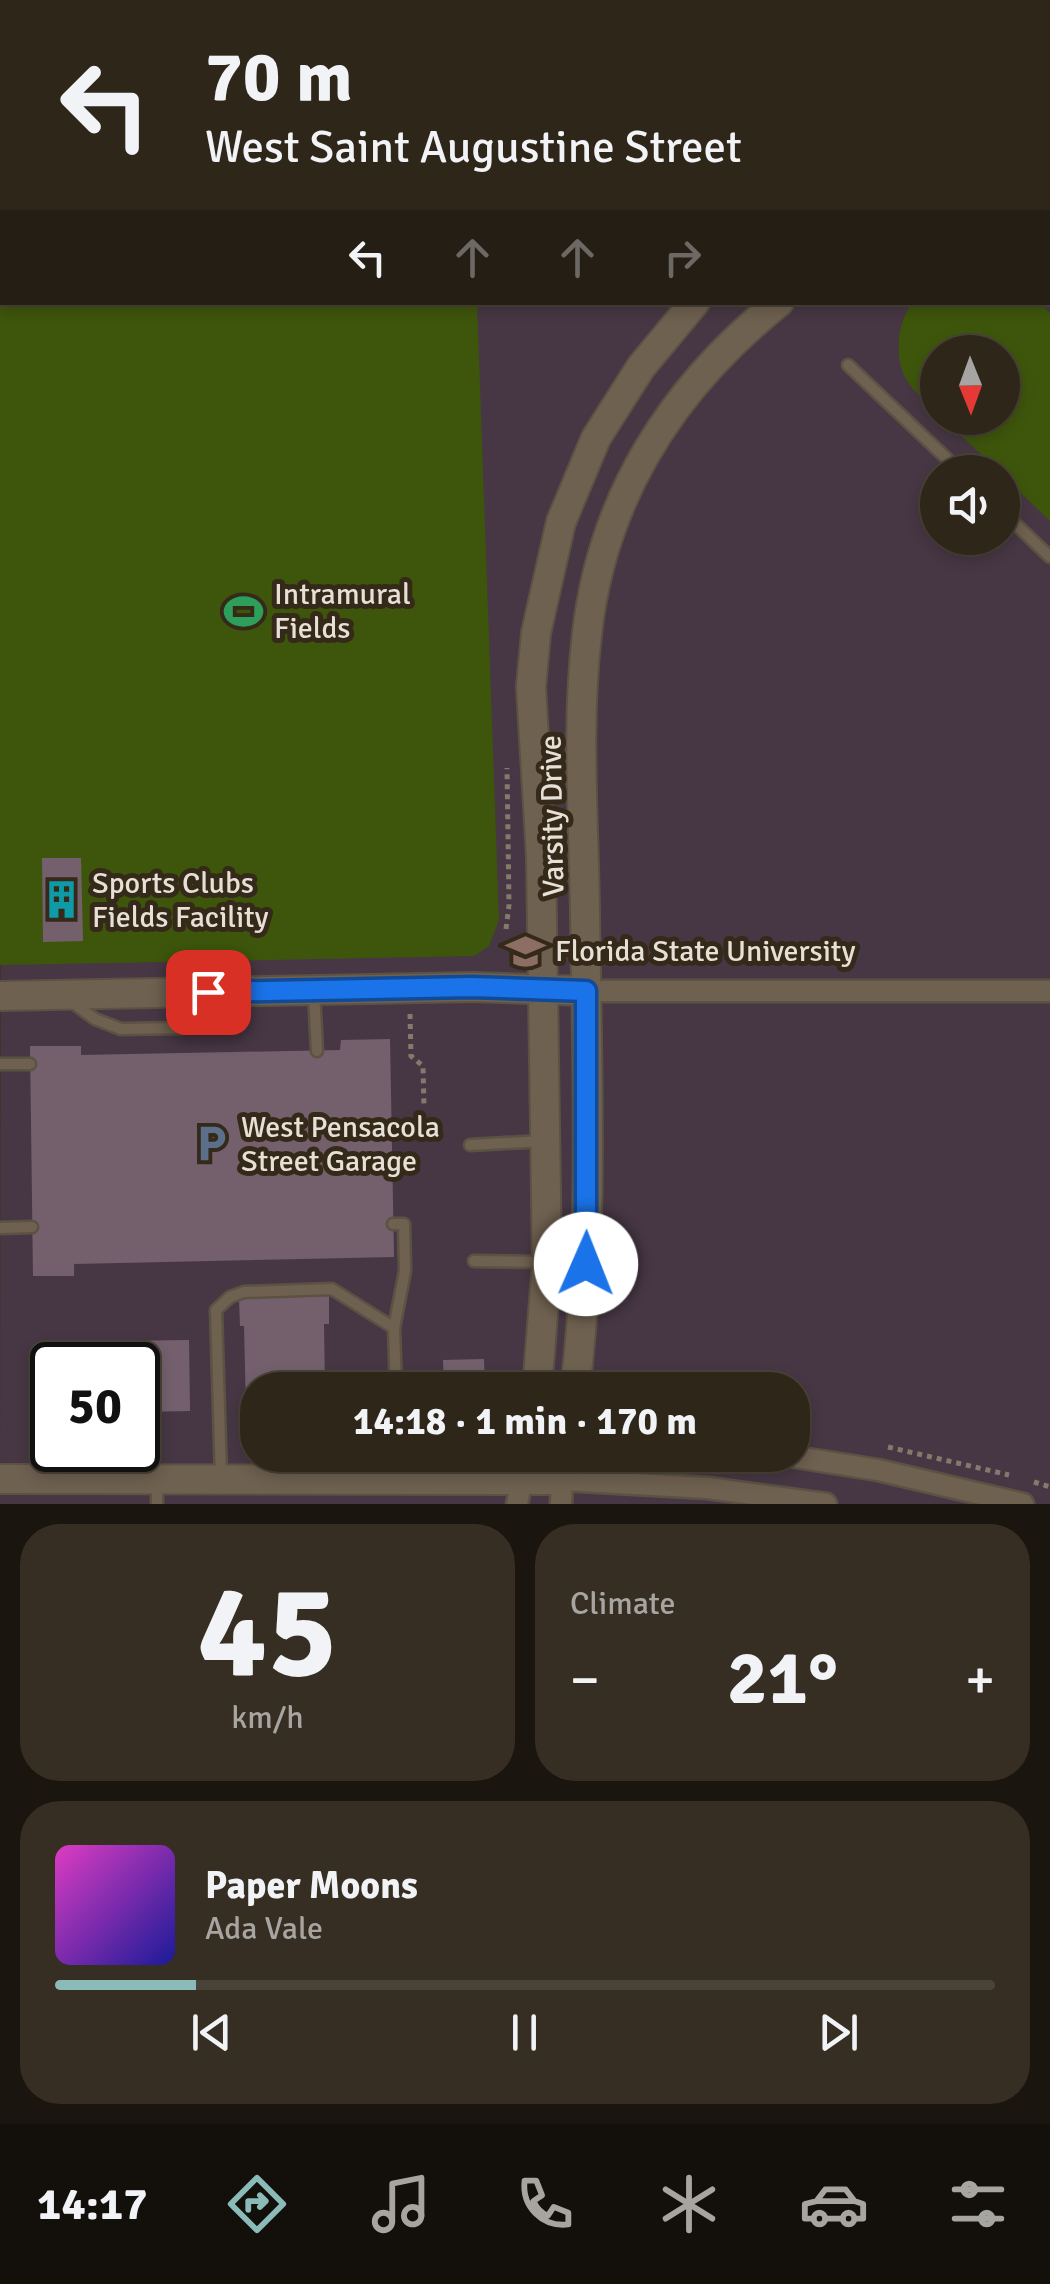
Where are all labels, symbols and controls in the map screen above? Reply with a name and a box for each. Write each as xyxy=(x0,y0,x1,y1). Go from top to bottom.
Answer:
text: 70 m xyxy=(205,34,353,120)
icon: left xyxy=(40,40,170,170)
text: West Saint Augustine Street xyxy=(205,120,742,175)
icon: left xyxy=(340,230,395,285)
icon: ahead xyxy=(445,230,500,285)
icon: ahead xyxy=(550,230,605,285)
icon: right xyxy=(655,230,710,285)
north arrow xyxy=(920,335,1020,435)
map controls xyxy=(920,335,1020,555)
button: sound xyxy=(920,455,1020,555)
place label: Intramural Fields xyxy=(274,576,411,647)
sports icon: Intramural Fields xyxy=(223,590,265,632)
street label: Varsity Drive xyxy=(533,735,572,897)
place label: Sports Clubs Fields Facility xyxy=(92,865,269,936)
building icon: Sports Clubs Fields Facility xyxy=(41,879,83,921)
school or university icon: Florida State University xyxy=(504,930,546,972)
place label: Florida State University xyxy=(555,933,855,970)
pin xyxy=(166,950,251,1035)
icon: arrive xyxy=(181,965,236,1020)
place label: West Pensacola Street Garage xyxy=(241,1109,440,1180)
parking icon: West Pensacola Street Garage xyxy=(190,1123,232,1165)
position arrow xyxy=(534,1212,638,1316)
speed limit sign: 50 xyxy=(30,1342,160,1472)
text: 14:18 · 1 min · 170 m xyxy=(353,1398,697,1445)
text: 45 xyxy=(197,1553,338,1713)
text: Climate xyxy=(570,1584,676,1623)
text: 21° xyxy=(727,1632,838,1725)
text: − xyxy=(570,1646,600,1714)
text: + xyxy=(965,1646,995,1714)
text: km/h xyxy=(231,1698,304,1737)
text: Paper Moons xyxy=(205,1862,418,1909)
text: Ada Vale xyxy=(205,1909,323,1948)
icon: previous xyxy=(184,2005,239,2060)
icon: pause xyxy=(497,2005,552,2060)
icon: next xyxy=(811,2005,866,2060)
icon: directions xyxy=(222,2169,292,2239)
icon: music xyxy=(366,2169,436,2239)
icon: phone xyxy=(510,2169,580,2239)
icon: climate xyxy=(654,2169,724,2239)
icon: car xyxy=(799,2169,869,2239)
icon: filters xyxy=(943,2169,1013,2239)
text: 14:17 xyxy=(37,2177,148,2232)

